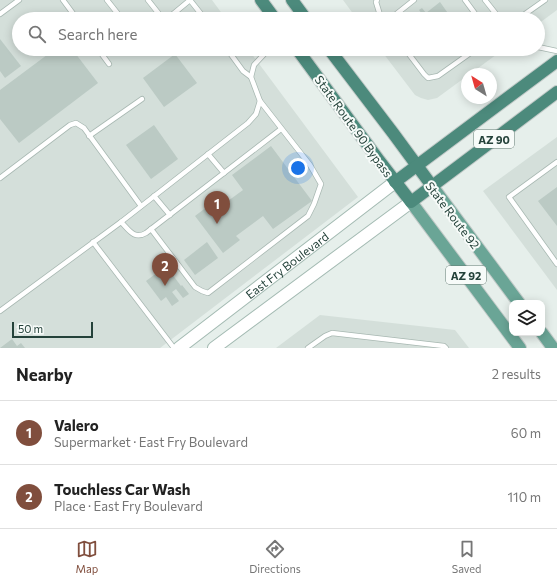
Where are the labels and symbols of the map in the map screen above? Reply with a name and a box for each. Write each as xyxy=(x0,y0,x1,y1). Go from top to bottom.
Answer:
north arrow xyxy=(461,68,497,104)
street label: State Route 90 Bypass xyxy=(312,72,396,180)
road number: AZ 90 xyxy=(474,130,514,148)
your location xyxy=(288,158,308,178)
street label: State Route 92 xyxy=(423,179,483,252)
pin: 1 xyxy=(204,191,230,224)
street label: East Fry Boulevard xyxy=(243,229,331,301)
pin: 2 xyxy=(152,253,178,286)
road number: AZ 92 xyxy=(446,266,486,284)
scale bar xyxy=(12,320,93,339)

